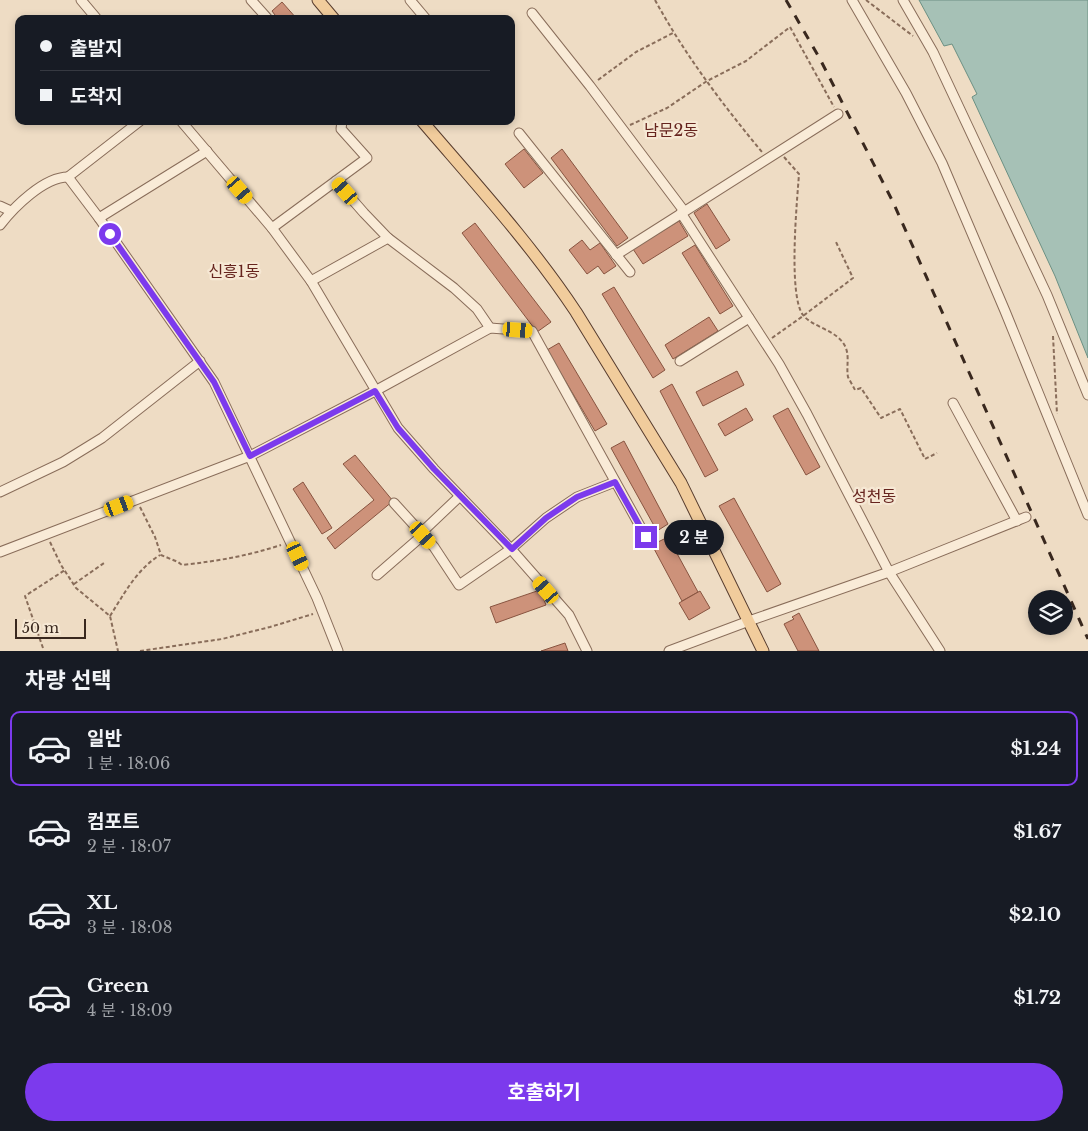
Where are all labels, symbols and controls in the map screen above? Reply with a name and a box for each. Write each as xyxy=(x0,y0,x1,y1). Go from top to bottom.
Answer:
text: 출발지 xyxy=(70,37,122,60)
text: 도착지 xyxy=(70,85,122,108)
district label: 남문2동 xyxy=(644,120,698,140)
car xyxy=(224,174,255,206)
car xyxy=(329,175,360,207)
route start xyxy=(99,223,121,245)
district label: 신흥1동 xyxy=(208,261,260,281)
car xyxy=(502,321,533,339)
district label: 성천동 xyxy=(852,486,896,506)
car xyxy=(102,494,135,518)
car xyxy=(407,519,438,551)
callout: 2 분 xyxy=(664,520,724,554)
route end xyxy=(635,526,657,548)
text: 2 분 xyxy=(679,527,709,547)
car xyxy=(284,539,311,573)
car xyxy=(530,574,561,606)
map controls xyxy=(1028,590,1073,635)
button: layers xyxy=(1028,590,1073,635)
scale bar xyxy=(15,616,86,639)
text: 50 m xyxy=(22,619,59,637)
text: 차량 선택 xyxy=(25,667,112,694)
icon: car xyxy=(27,726,72,771)
text: 일반 xyxy=(87,727,122,750)
text: $1.24 xyxy=(1011,737,1061,760)
text: 1 분 · 18:06 xyxy=(87,753,170,773)
icon: car xyxy=(27,809,72,854)
text: 컴포트 xyxy=(87,810,139,833)
text: $1.67 xyxy=(1013,820,1061,843)
text: 2 분 · 18:07 xyxy=(87,836,171,856)
text: XL xyxy=(87,891,117,914)
icon: car xyxy=(27,892,72,937)
text: $2.10 xyxy=(1009,903,1061,926)
text: 3 분 · 18:08 xyxy=(87,917,172,937)
text: Green xyxy=(87,974,149,997)
icon: car xyxy=(27,975,72,1020)
text: $1.72 xyxy=(1014,986,1061,1009)
text: 4 분 · 18:09 xyxy=(87,1000,173,1020)
button: 호출하기 xyxy=(25,1063,1063,1121)

